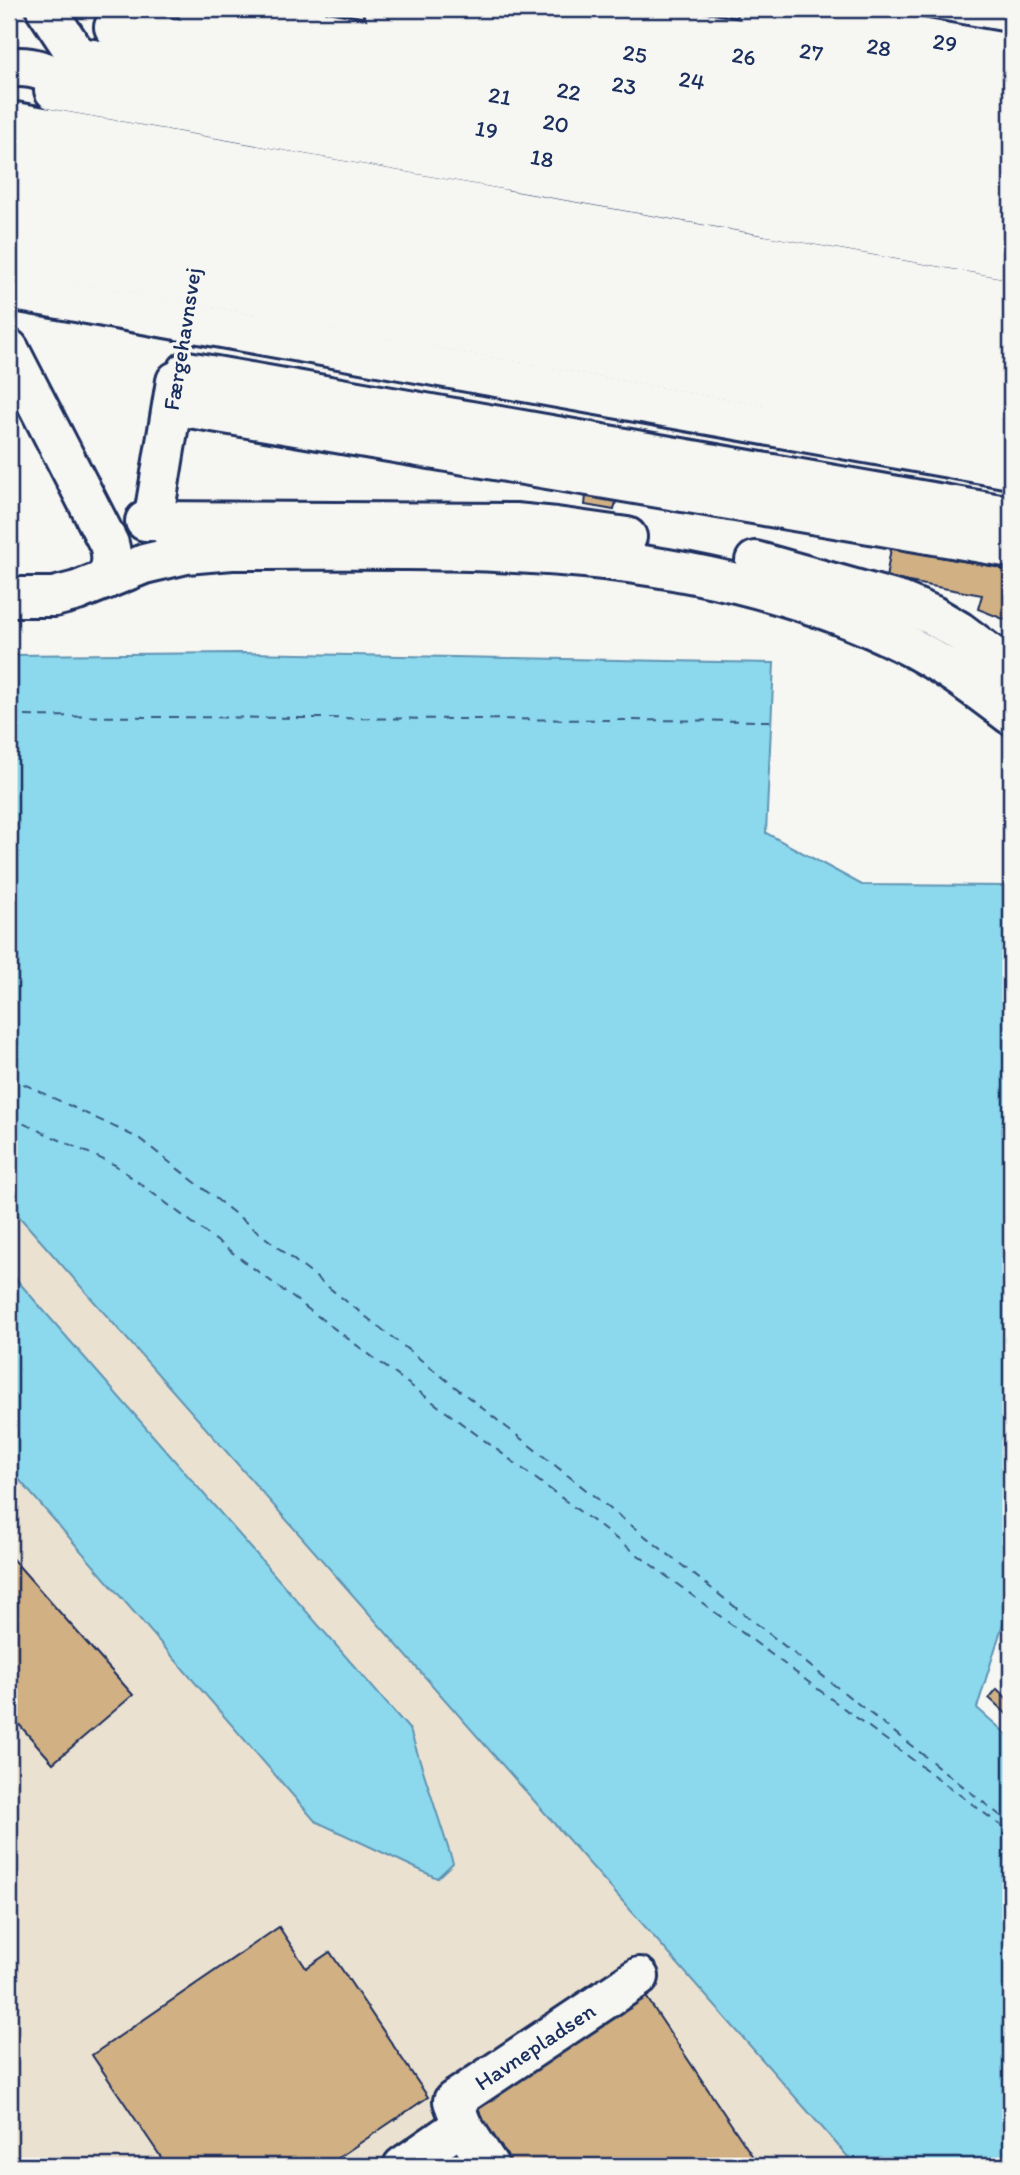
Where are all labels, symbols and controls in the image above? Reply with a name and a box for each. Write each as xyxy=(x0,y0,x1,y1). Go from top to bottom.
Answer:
street label: 29 xyxy=(931,26,959,58)
street label: 28 xyxy=(864,31,894,63)
street label: 27 xyxy=(797,36,825,68)
street label: 25 xyxy=(621,38,649,69)
street label: 26 xyxy=(730,40,758,72)
street label: 24 xyxy=(677,64,707,96)
street label: 23 xyxy=(610,69,639,101)
street label: 22 xyxy=(555,75,583,107)
street label: 21 xyxy=(486,80,514,112)
street label: 20 xyxy=(541,107,571,139)
street label: 19 xyxy=(473,114,500,145)
street label: 18 xyxy=(528,142,556,174)
street label: Færgehavnsvej xyxy=(157,265,207,413)
street label: Havnepladsen xyxy=(469,1996,601,2097)

